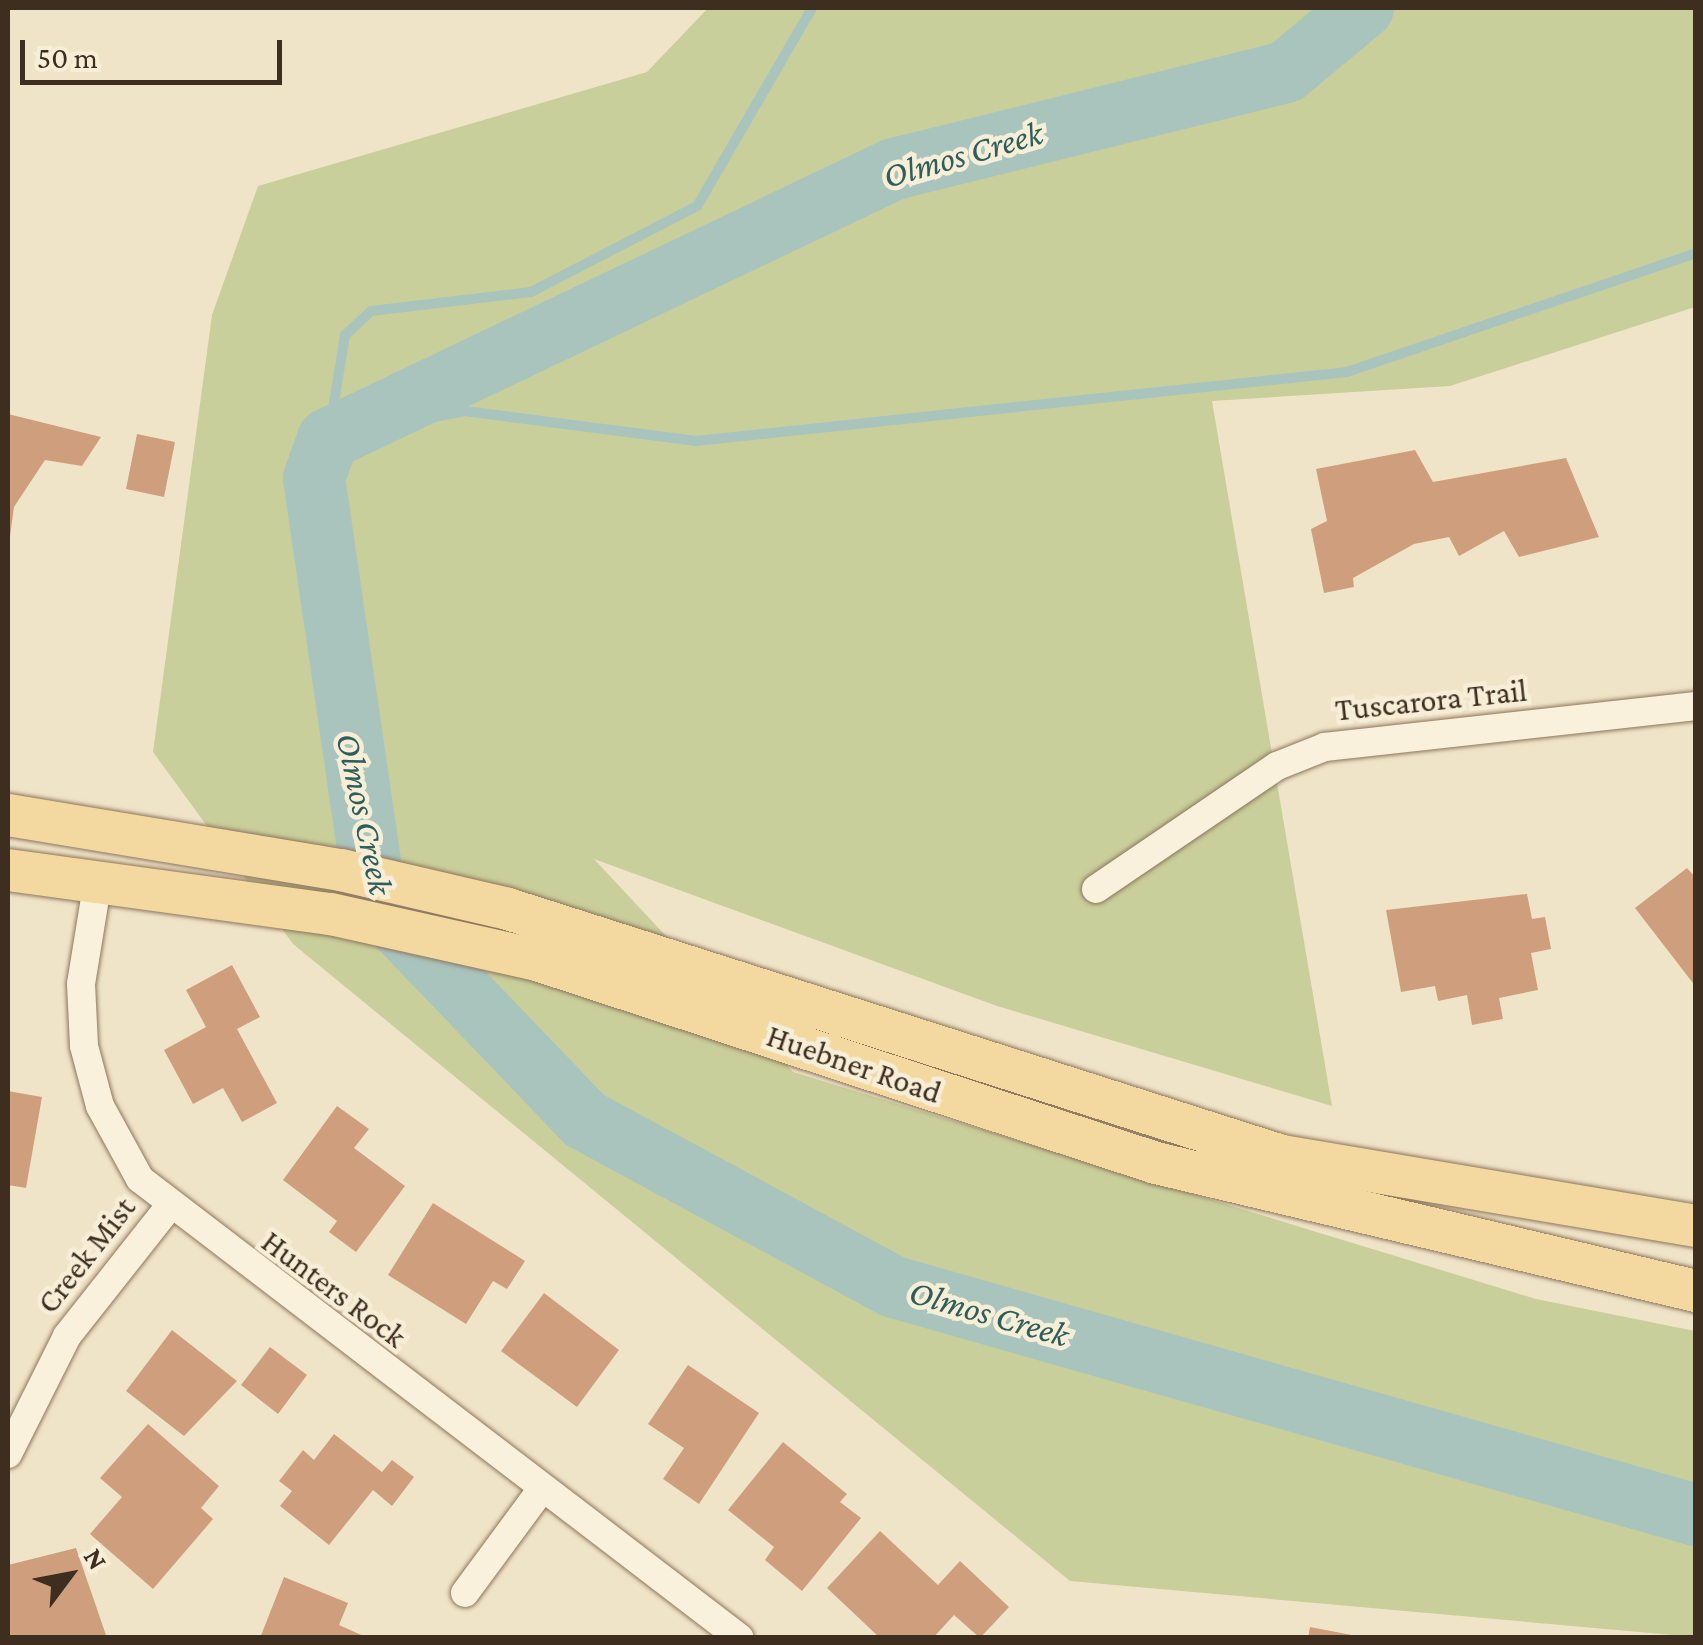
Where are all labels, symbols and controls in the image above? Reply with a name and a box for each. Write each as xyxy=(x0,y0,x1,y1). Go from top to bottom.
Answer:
scale bar xyxy=(25,20,288,82)
text: 50 m xyxy=(37,41,98,74)
water label: Olmos Creek xyxy=(878,112,1048,198)
street label: Tuscarora Trail xyxy=(1333,671,1529,729)
water label: Olmos Creek xyxy=(326,729,402,899)
street label: Huebner Road xyxy=(762,1016,946,1112)
street label: Creek Mist xyxy=(29,1189,143,1321)
street label: Hunters Rock xyxy=(254,1222,414,1356)
water label: Olmos Creek xyxy=(904,1271,1074,1357)
north arrow xyxy=(20,1525,120,1625)
text: N xyxy=(78,1543,114,1575)

